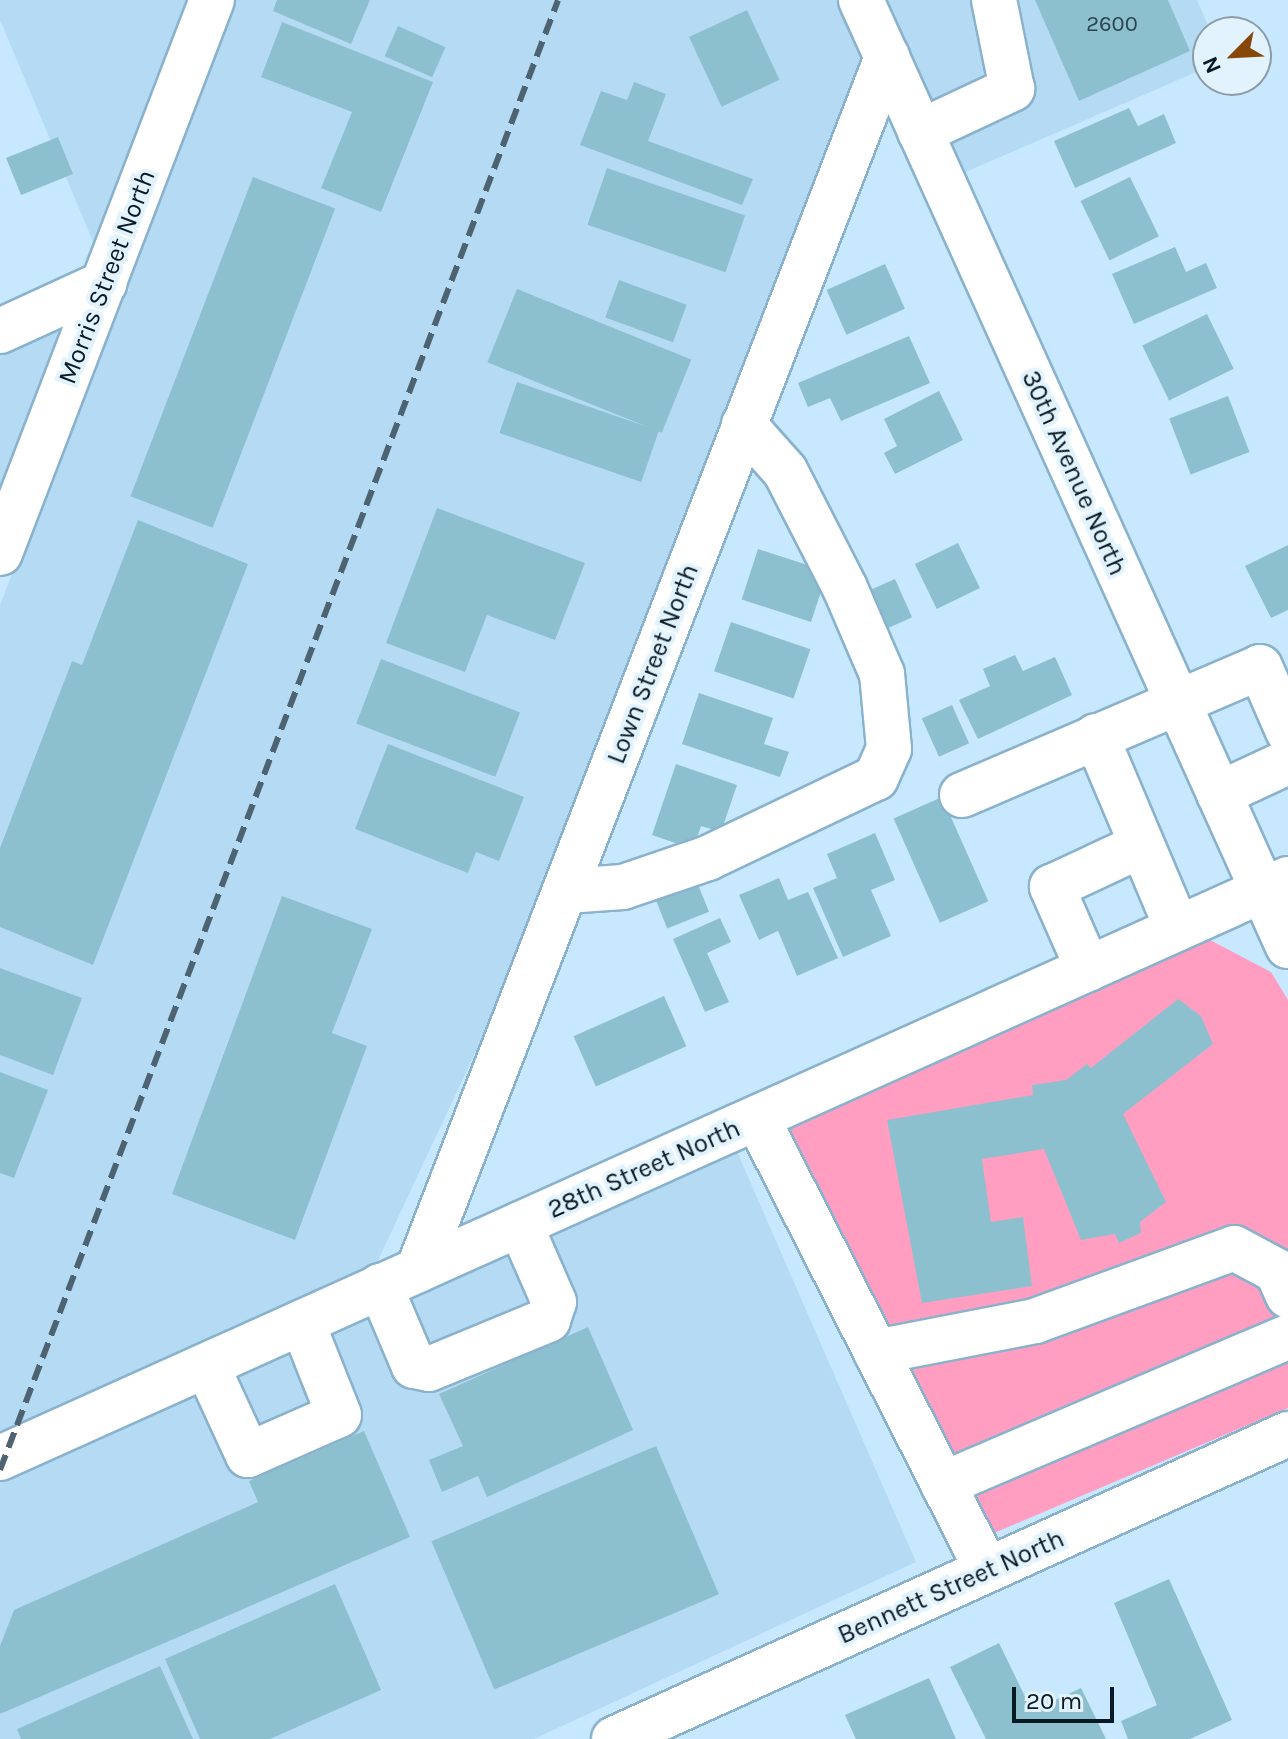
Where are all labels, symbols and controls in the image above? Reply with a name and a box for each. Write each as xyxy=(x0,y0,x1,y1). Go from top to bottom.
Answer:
house number: 2600 xyxy=(1086,12,1138,38)
north arrow xyxy=(1192,16,1272,96)
text: N xyxy=(1197,52,1227,77)
street label: Morris Street North xyxy=(52,165,162,389)
street label: 30th Avenue North xyxy=(1015,366,1133,580)
street label: Lown Street North xyxy=(601,560,705,768)
street label: 28th Street North xyxy=(543,1113,745,1225)
street label: Bennett Street North xyxy=(833,1523,1069,1651)
scale bar xyxy=(1016,1671,1118,1721)
text: 20 m xyxy=(1026,1687,1082,1715)

